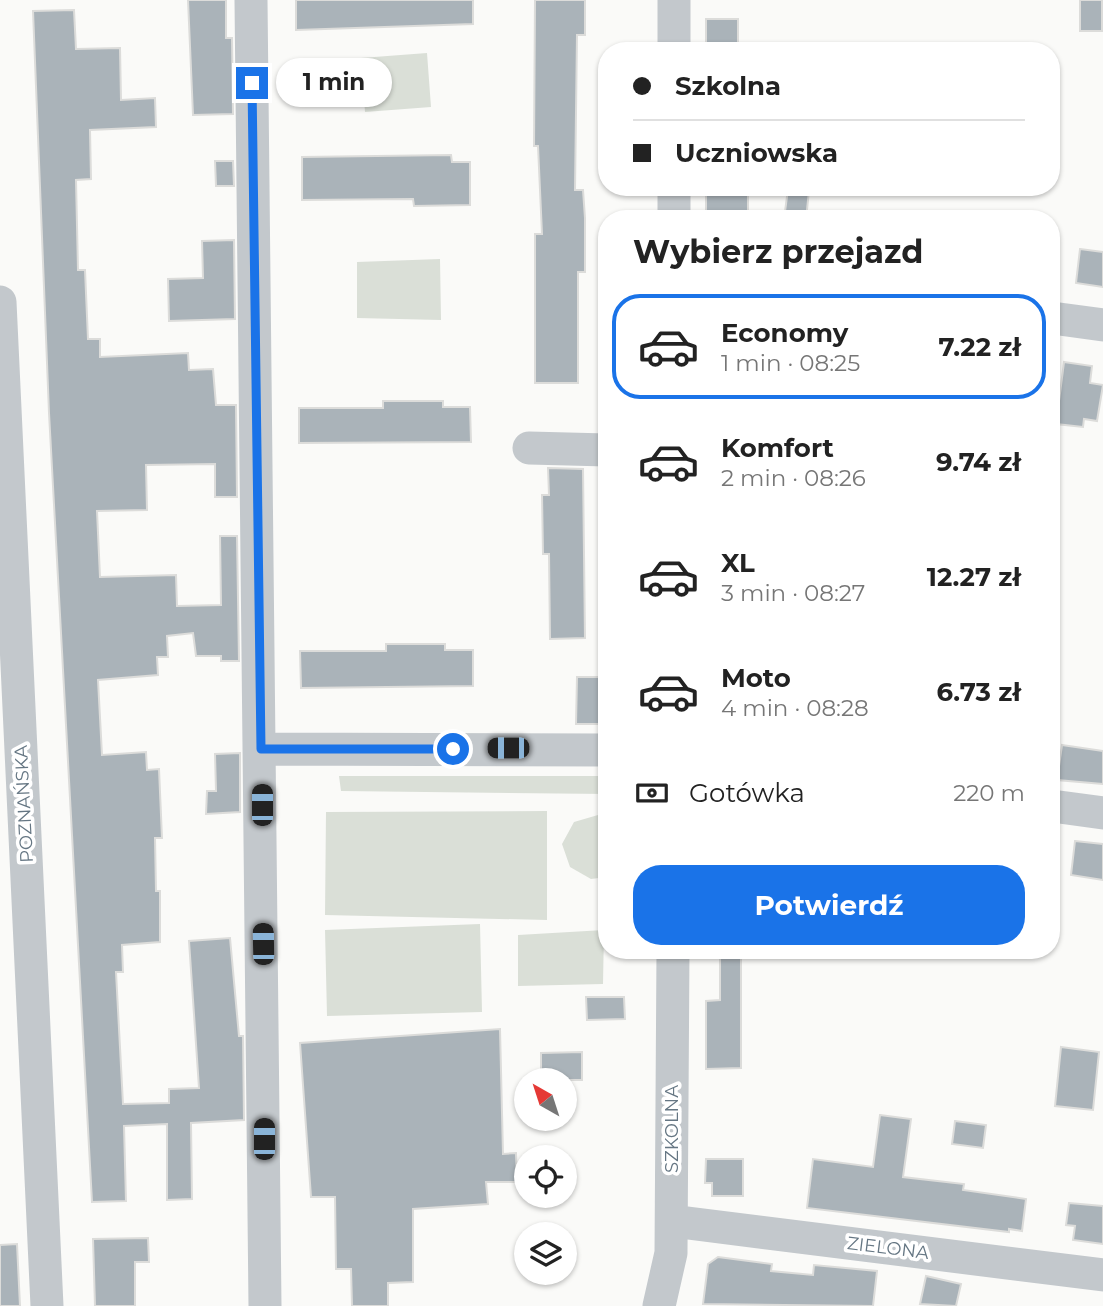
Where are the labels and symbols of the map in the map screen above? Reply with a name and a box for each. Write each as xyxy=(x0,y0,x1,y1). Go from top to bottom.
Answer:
callout: 1 min xyxy=(276,58,392,108)
route end xyxy=(236,67,268,99)
route start xyxy=(437,733,469,765)
car xyxy=(488,738,530,759)
street label: POZNAŃSKA xyxy=(10,744,38,864)
car xyxy=(252,784,273,826)
car xyxy=(253,923,274,965)
north arrow xyxy=(514,1068,578,1130)
street label: SZKOLNA xyxy=(661,1085,683,1173)
car xyxy=(254,1118,275,1160)
street label: ZIELONA xyxy=(846,1232,930,1264)

